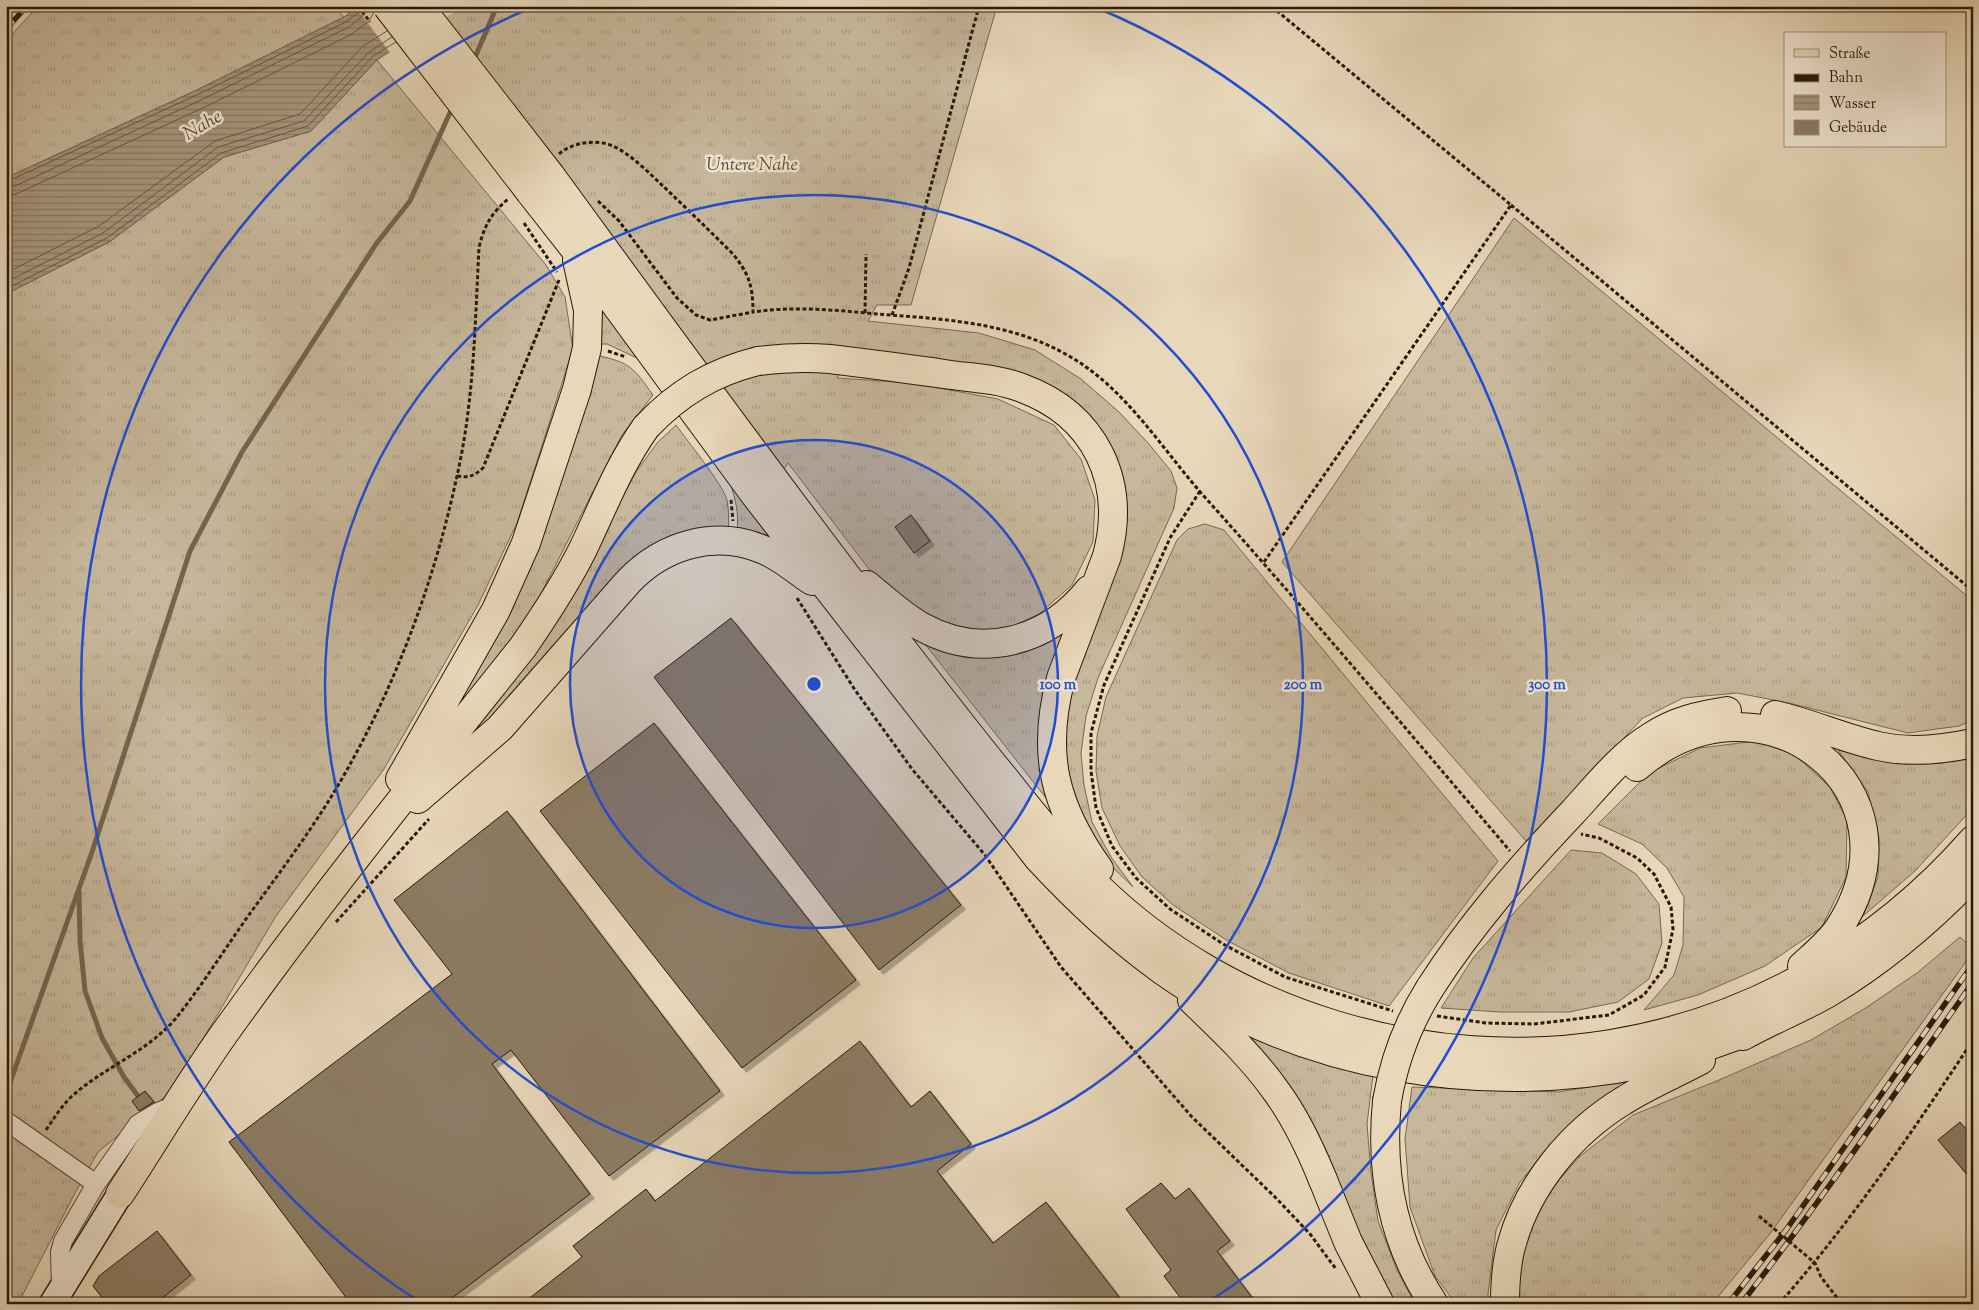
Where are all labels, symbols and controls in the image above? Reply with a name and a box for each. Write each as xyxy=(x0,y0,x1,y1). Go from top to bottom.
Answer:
legend xyxy=(1784,32,1946,148)
text: Straße xyxy=(1829,44,1871,65)
text: Bahn xyxy=(1829,68,1863,89)
text: Wasser xyxy=(1829,94,1876,115)
water label: Nahe xyxy=(179,104,228,148)
text: Gebäude xyxy=(1829,118,1887,139)
park label: Untere Nahe xyxy=(706,153,798,179)
centre of rings xyxy=(805,675,823,693)
text: 100 m xyxy=(1040,675,1077,696)
text: 200 m xyxy=(1284,675,1323,696)
text: 300 m xyxy=(1528,675,1566,696)

